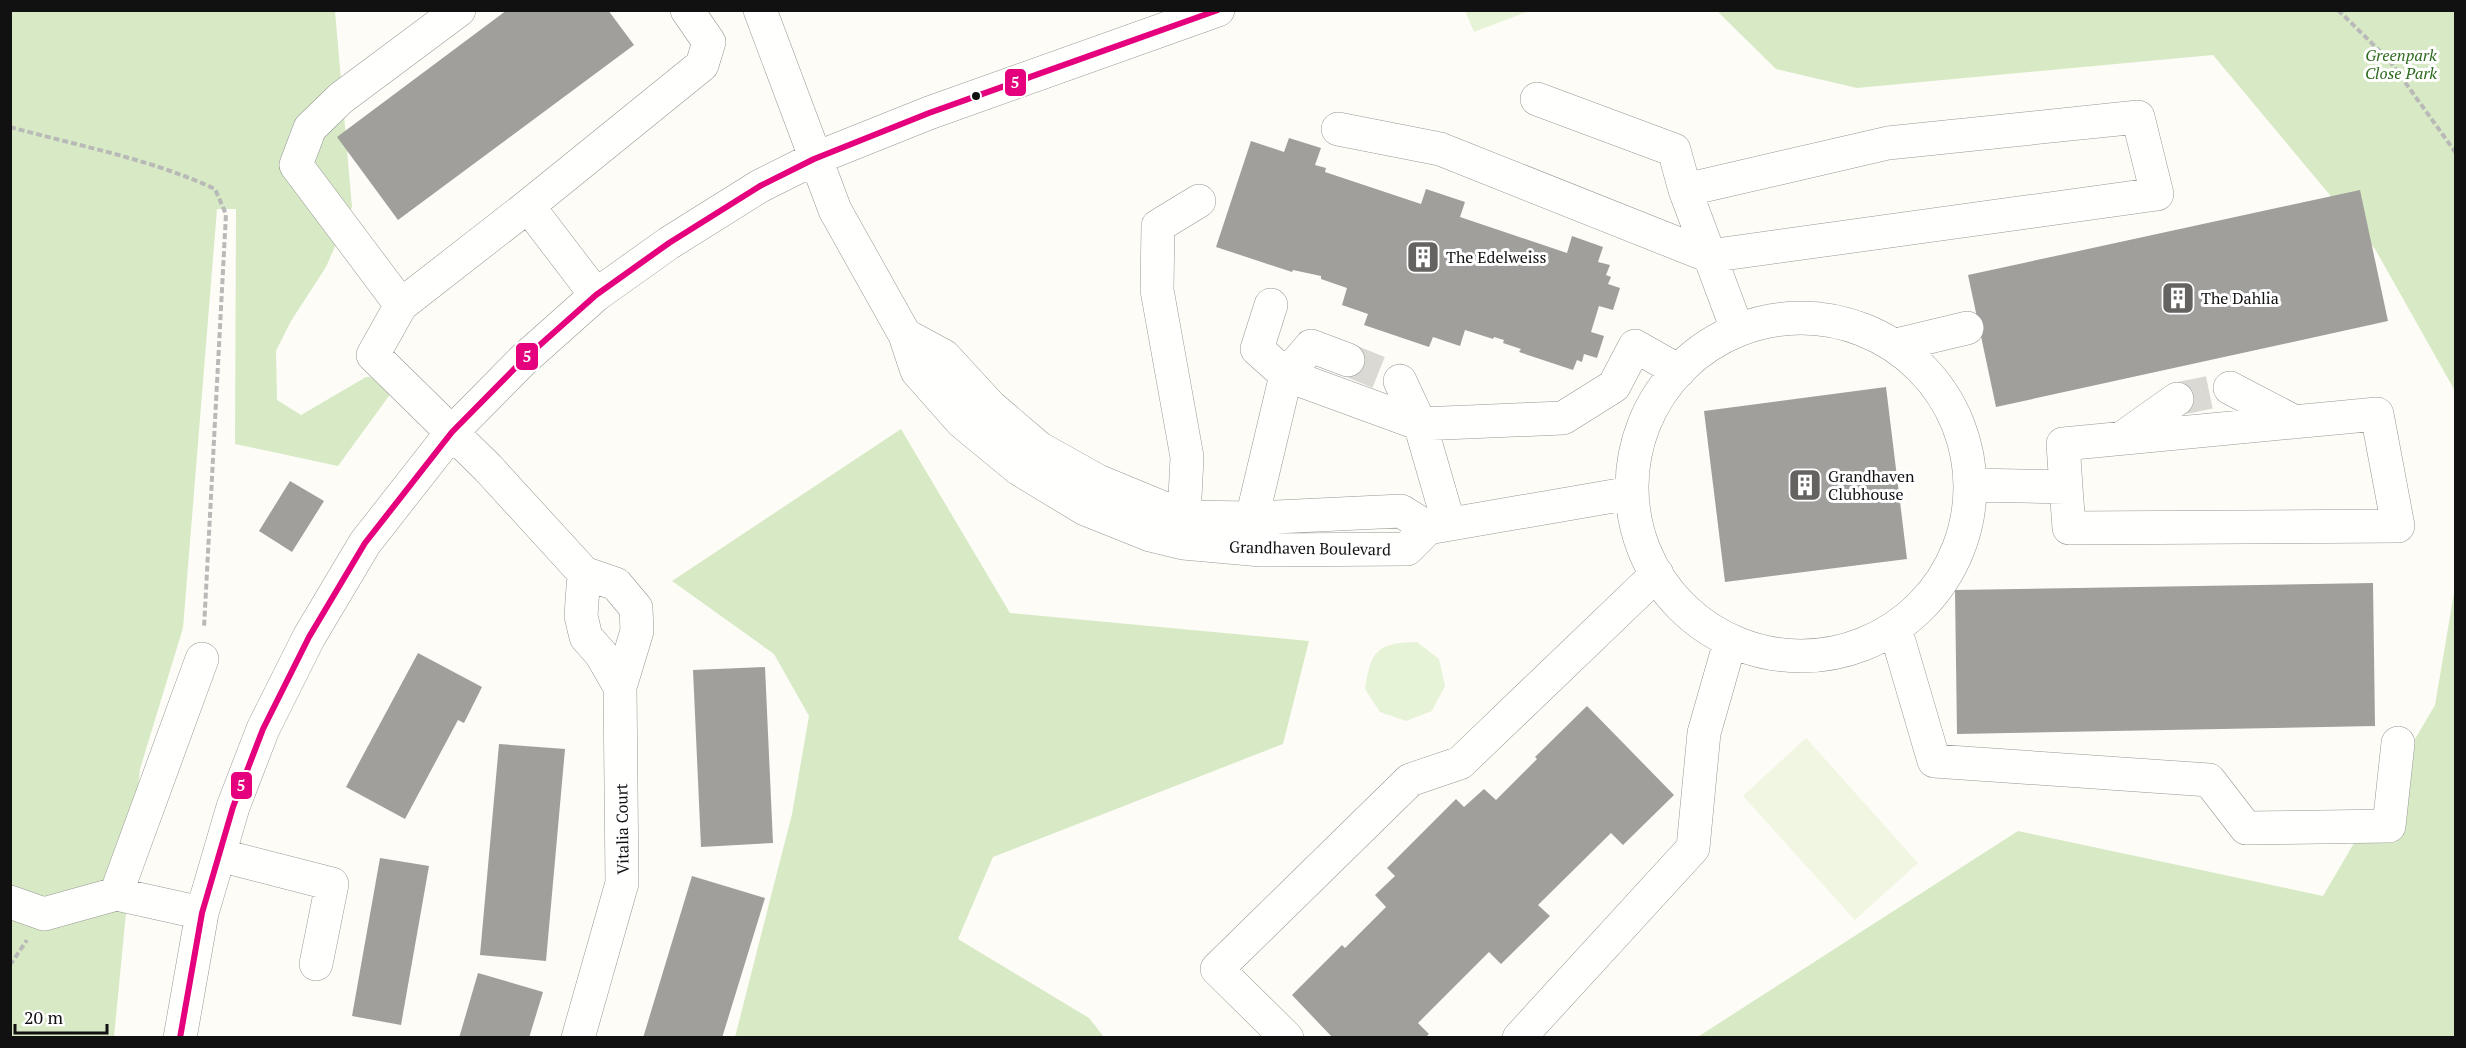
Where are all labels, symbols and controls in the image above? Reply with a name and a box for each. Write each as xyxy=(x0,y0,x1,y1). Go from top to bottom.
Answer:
park label: Greenpark Close Park xyxy=(2365,44,2437,84)
line badge: 5 xyxy=(1004,68,1027,97)
text: 5 xyxy=(1010,71,1020,93)
unlabelled marker xyxy=(970,90,982,102)
building icon: The Edelweiss xyxy=(1405,239,1441,275)
place label: The Edelweiss xyxy=(1446,246,1547,268)
building icon: The Dahlia xyxy=(2160,280,2196,316)
place label: The Dahlia xyxy=(2201,287,2279,309)
line badge: 5 xyxy=(515,342,539,371)
text: 5 xyxy=(522,345,532,367)
place label: Grandhaven Clubhouse xyxy=(1828,465,1915,505)
building icon: Grandhaven Clubhouse xyxy=(1787,467,1823,503)
street label: Grandhaven Boulevard xyxy=(1229,536,1391,560)
line badge: 5 xyxy=(230,771,253,800)
text: 5 xyxy=(236,774,246,796)
street label: Vitalia Court xyxy=(610,783,634,875)
scale bar xyxy=(15,997,106,1035)
text: 20 m xyxy=(24,1005,64,1029)

